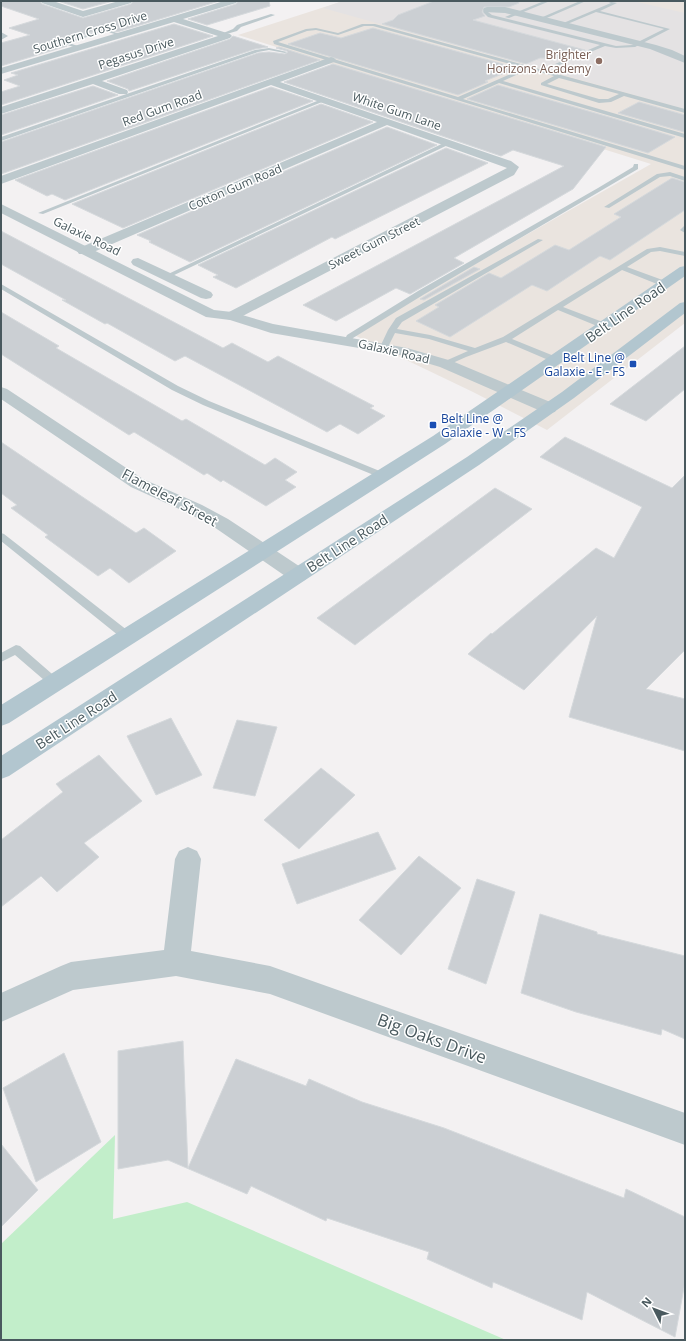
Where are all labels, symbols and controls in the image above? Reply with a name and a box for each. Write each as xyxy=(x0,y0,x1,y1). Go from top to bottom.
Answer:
street label: Southern Cross Drive xyxy=(31,6,149,57)
street label: Pegasus Drive xyxy=(96,33,176,73)
place label: Brighter Horizons Academy xyxy=(487,46,592,77)
marker: Brighter Horizons Academy xyxy=(594,56,604,66)
street label: Red Gum Road xyxy=(120,86,204,130)
street label: White Gum Lane xyxy=(350,88,444,134)
street label: Cotton Gum Road xyxy=(186,160,284,214)
street label: Galaxie Road xyxy=(51,212,123,260)
street label: Sweet Gum Street xyxy=(325,213,423,273)
street label: Belt Line Road xyxy=(581,277,669,347)
street label: Galaxie Road xyxy=(357,335,431,367)
place label: Belt Line @ Galaxie - E - FS xyxy=(544,349,625,380)
marker: Belt Line @ Galaxie - E - FS xyxy=(628,359,638,369)
place label: Belt Line @ Galaxie - W - FS xyxy=(441,410,526,441)
marker: Belt Line @ Galaxie - W - FS xyxy=(428,420,438,430)
street label: Flameleaf Street xyxy=(119,464,221,530)
street label: Belt Line Road xyxy=(303,510,391,576)
street label: Belt Line Road xyxy=(32,687,120,753)
street label: Big Oaks Drive xyxy=(374,1008,490,1068)
north arrow xyxy=(634,1289,674,1329)
text: N xyxy=(638,1294,655,1310)

